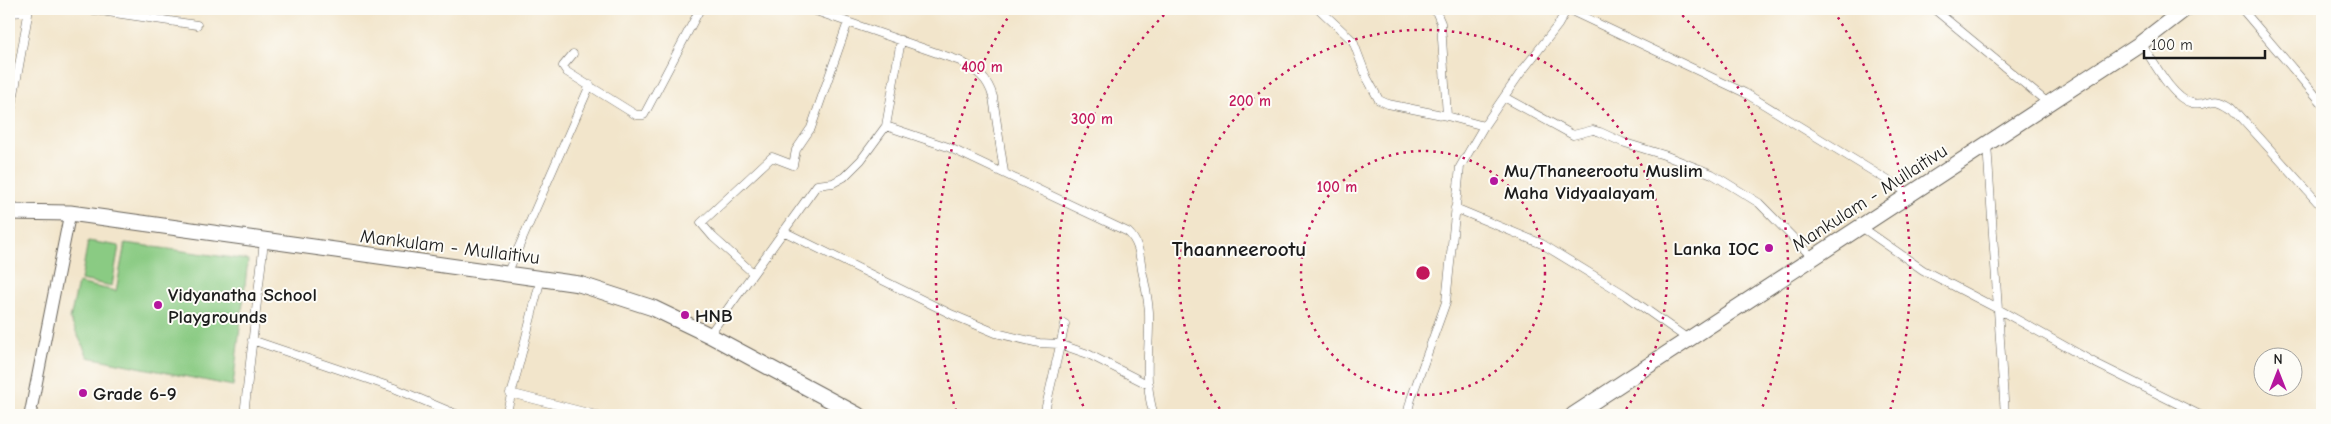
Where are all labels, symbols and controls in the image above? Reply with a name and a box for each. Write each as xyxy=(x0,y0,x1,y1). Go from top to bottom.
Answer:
scale bar xyxy=(2144,28,2265,60)
text: 100 m xyxy=(2151,36,2193,54)
text: 400 m xyxy=(961,58,1003,76)
text: 200 m xyxy=(1229,92,1271,110)
text: 300 m xyxy=(1071,110,1113,128)
street label: Mankulam - Mullaitivu xyxy=(1788,139,1951,256)
place label: Mu/Thaneerootu Muslim Maha Vidyaalayam xyxy=(1504,160,1703,204)
marker: Mu/Thaneerootu Muslim Maha Vidyaalayam xyxy=(1488,175,1500,187)
text: 100 m xyxy=(1317,178,1357,196)
street label: Mankulam - Mullaitivu xyxy=(359,225,541,269)
district label: Thaanneerootu xyxy=(1172,237,1306,261)
place label: Lanka IOC xyxy=(1673,238,1760,260)
marker: Lanka IOC xyxy=(1763,242,1775,254)
centre of rings xyxy=(1414,264,1432,282)
place label: Vidyanatha School Playgrounds xyxy=(168,284,317,328)
marker: Vidyanatha School Playgrounds xyxy=(152,299,164,311)
place label: HNB xyxy=(695,305,733,327)
marker: HNB xyxy=(679,309,691,321)
north arrow xyxy=(2254,346,2304,396)
text: N xyxy=(2273,351,2283,368)
place label: Grade 6-9 xyxy=(93,383,177,405)
marker: Grade 6-9 xyxy=(77,387,89,399)

